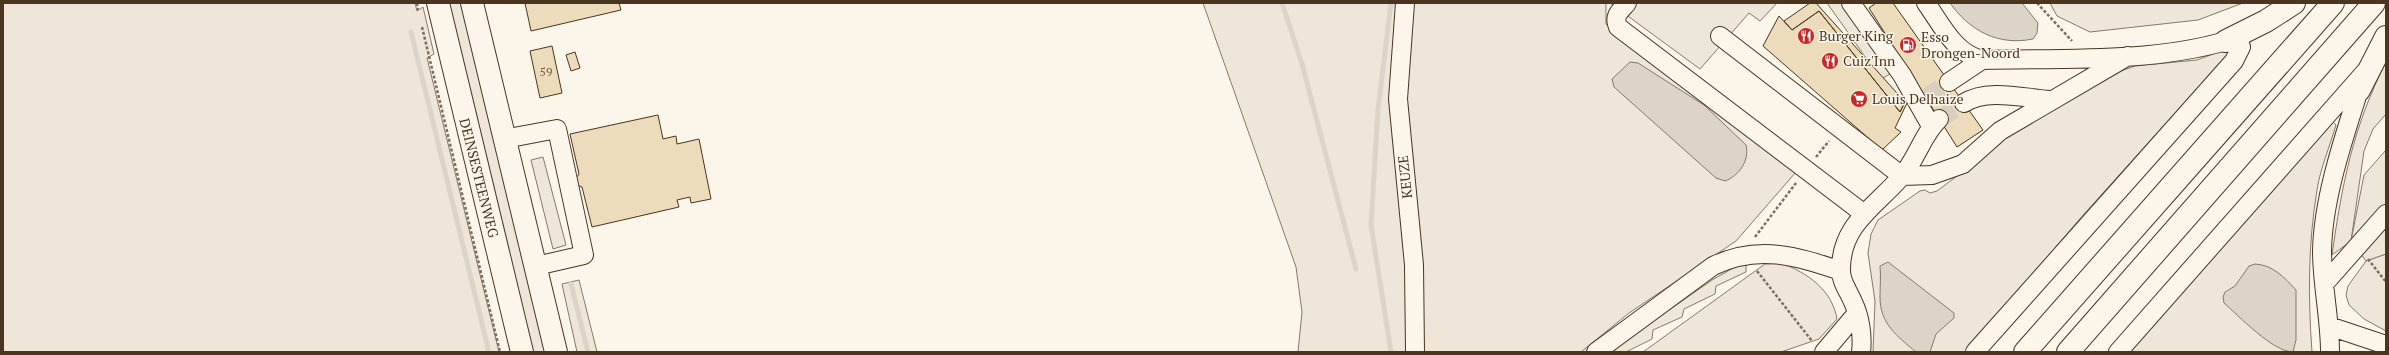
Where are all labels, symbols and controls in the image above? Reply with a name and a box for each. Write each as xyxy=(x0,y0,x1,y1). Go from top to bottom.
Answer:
restaurant icon: Burger King xyxy=(1796,26,1816,46)
place label: Burger King xyxy=(1819,26,1894,45)
place label: Esso Drongen-Noord xyxy=(1921,27,2020,62)
fuel station icon: Esso Drongen-Noord xyxy=(1898,35,1918,55)
restaurant icon: Cuiz'Inn xyxy=(1820,51,1840,71)
place label: Cuiz'Inn xyxy=(1843,51,1896,70)
house number: 59 xyxy=(540,64,552,79)
supermarket icon: Louis Delhaize xyxy=(1849,89,1869,109)
place label: Louis Delhaize xyxy=(1872,89,1964,108)
street label: DEINSESTEENWEG xyxy=(455,116,504,240)
street label: KEUZE xyxy=(1393,155,1416,200)

